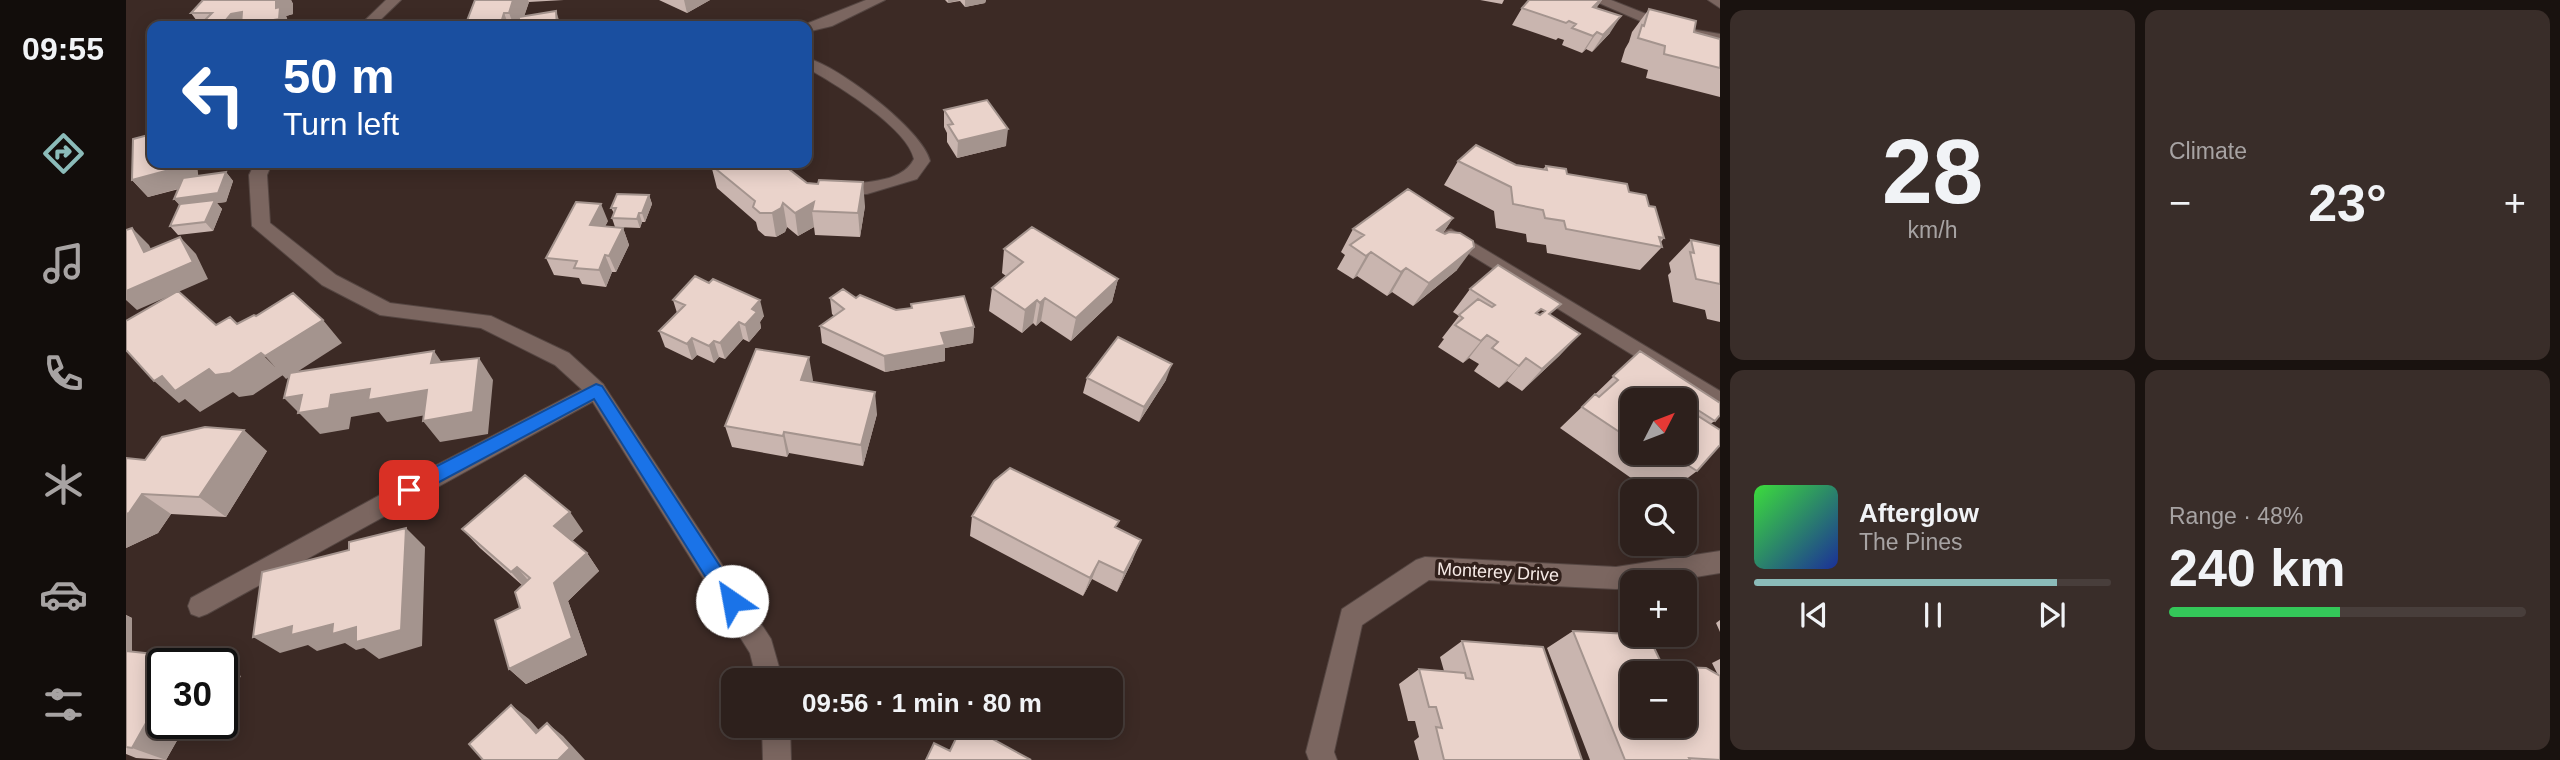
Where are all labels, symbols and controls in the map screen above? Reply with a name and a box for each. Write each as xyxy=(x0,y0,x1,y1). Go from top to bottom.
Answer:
text: 09:55 xyxy=(22,31,104,67)
icon: left xyxy=(168,49,259,140)
text: 50 m xyxy=(283,49,395,103)
text: Turn left xyxy=(283,106,399,142)
text: 28 xyxy=(1882,121,1983,222)
icon: directions xyxy=(39,129,88,178)
text: Climate xyxy=(2169,138,2247,164)
text: 23° xyxy=(2308,174,2387,232)
text: − xyxy=(2169,182,2191,224)
text: + xyxy=(2504,182,2526,224)
text: km/h xyxy=(1908,217,1957,243)
icon: music xyxy=(39,239,88,288)
icon: phone xyxy=(39,349,88,398)
north arrow xyxy=(1620,388,1698,466)
map controls xyxy=(1620,388,1697,738)
icon: climate xyxy=(39,460,88,509)
pin xyxy=(379,460,439,520)
icon: arrive xyxy=(390,471,428,509)
button: search xyxy=(1620,479,1697,556)
text: Afterglow xyxy=(1859,498,1979,528)
text: Range · 48% xyxy=(2169,503,2303,529)
text: The Pines xyxy=(1859,529,1963,555)
text: 240 km xyxy=(2169,539,2345,597)
street label: Monterey Drive xyxy=(1437,559,1559,585)
position arrow xyxy=(695,564,769,638)
icon: car xyxy=(39,570,88,619)
button: + xyxy=(1620,570,1697,647)
icon: previous xyxy=(1795,596,1833,634)
icon: pause xyxy=(1914,596,1952,634)
icon: next xyxy=(2033,596,2071,634)
speed limit sign: 30 xyxy=(147,648,238,739)
button: − xyxy=(1620,661,1697,738)
icon: filters xyxy=(39,680,88,729)
text: 09:56 · 1 min · 80 m xyxy=(802,688,1042,718)

